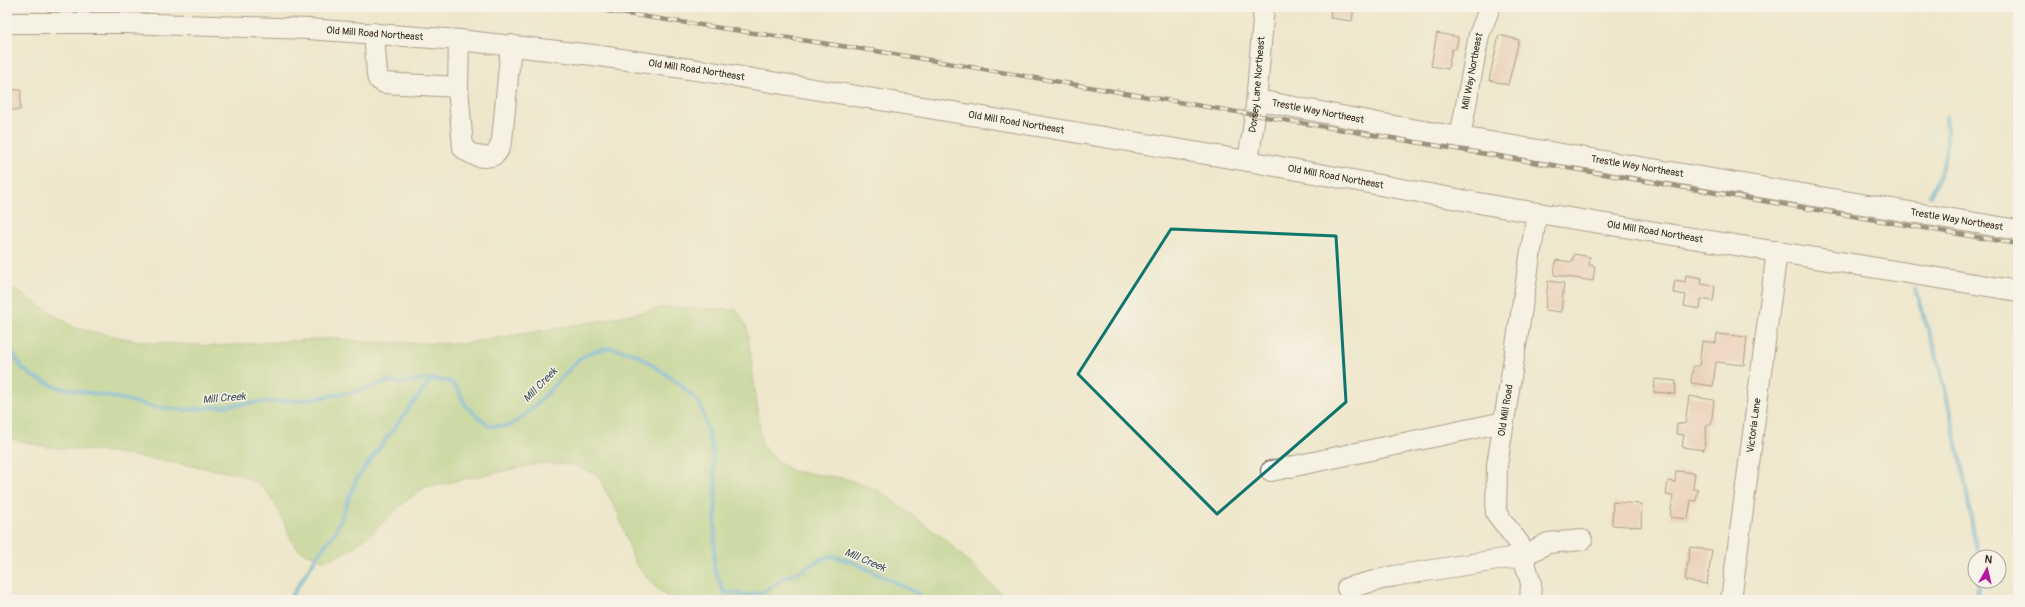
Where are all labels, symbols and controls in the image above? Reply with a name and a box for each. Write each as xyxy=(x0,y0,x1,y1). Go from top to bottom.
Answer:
street label: Old Mill Road Northeast xyxy=(326,24,425,43)
street label: Mill Way Northeast xyxy=(1459,30,1486,111)
street label: Dorsey Lane Northeast xyxy=(1246,35,1268,133)
street label: Old Mill Road Northeast xyxy=(648,57,747,84)
street label: Trestle Way Northeast xyxy=(1271,97,1366,126)
street label: Old Mill Road Northeast xyxy=(967,109,1066,137)
street label: Trestle Way Northeast xyxy=(1590,153,1685,180)
street label: Old Mill Road Northeast xyxy=(1287,162,1386,192)
street label: Trestle Way Northeast xyxy=(1910,206,2005,234)
street label: Old Mill Road Northeast xyxy=(1606,218,1705,246)
water label: Mill Creek xyxy=(520,364,561,405)
street label: Old Mill Road xyxy=(1496,383,1516,437)
water label: Mill Creek xyxy=(202,390,248,406)
street label: Victoria Lane xyxy=(1744,397,1764,454)
water label: Mill Creek xyxy=(842,546,889,575)
north arrow xyxy=(1967,549,2007,589)
text: N xyxy=(1984,553,1993,567)

